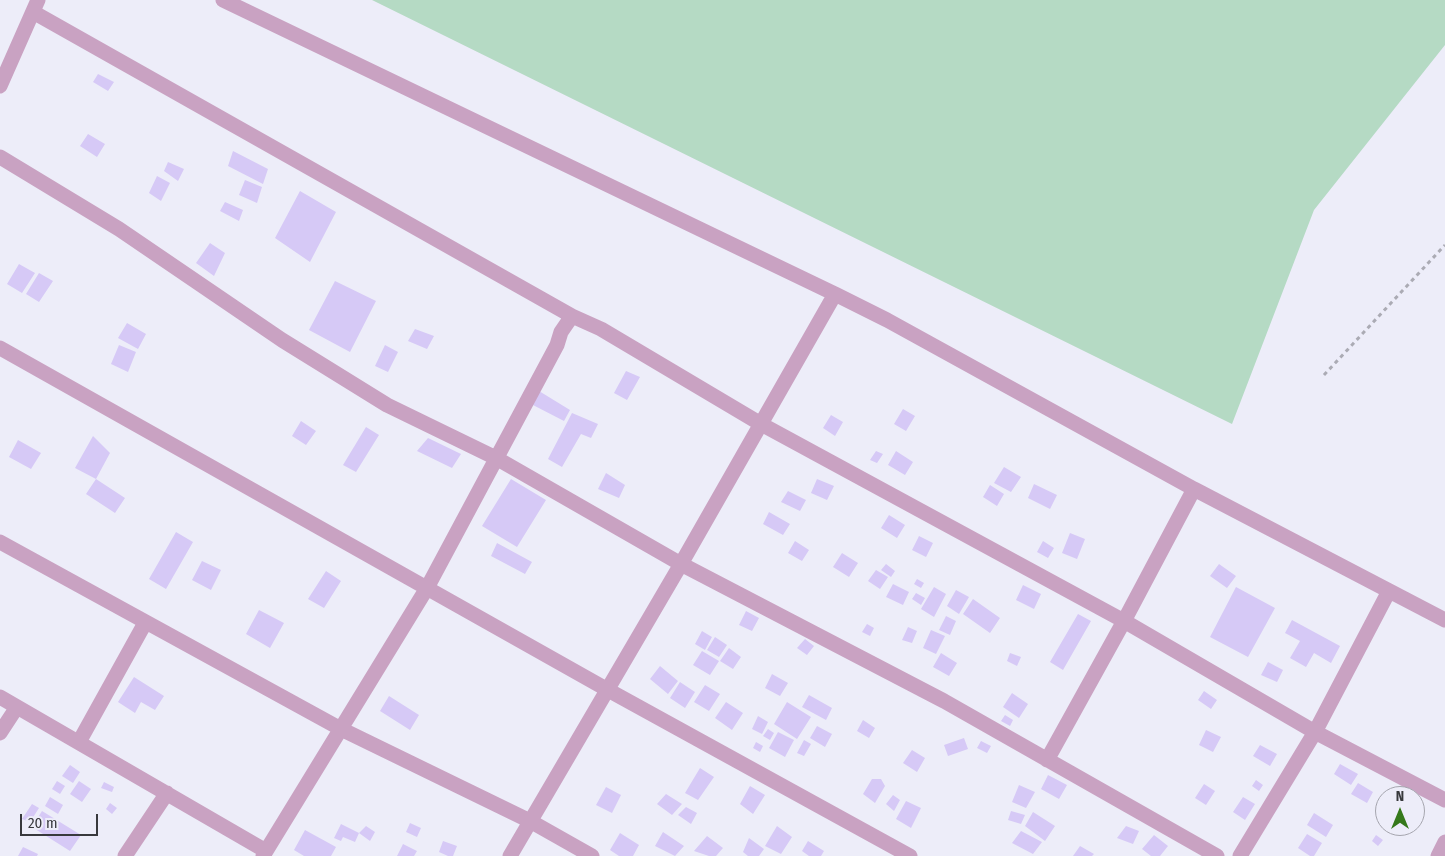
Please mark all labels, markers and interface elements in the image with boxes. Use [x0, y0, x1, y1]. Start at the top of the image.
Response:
north arrow [1375, 786, 1425, 836]
text: N [1396, 788, 1404, 805]
scale bar [22, 804, 100, 836]
text: 20 m [28, 814, 58, 832]

